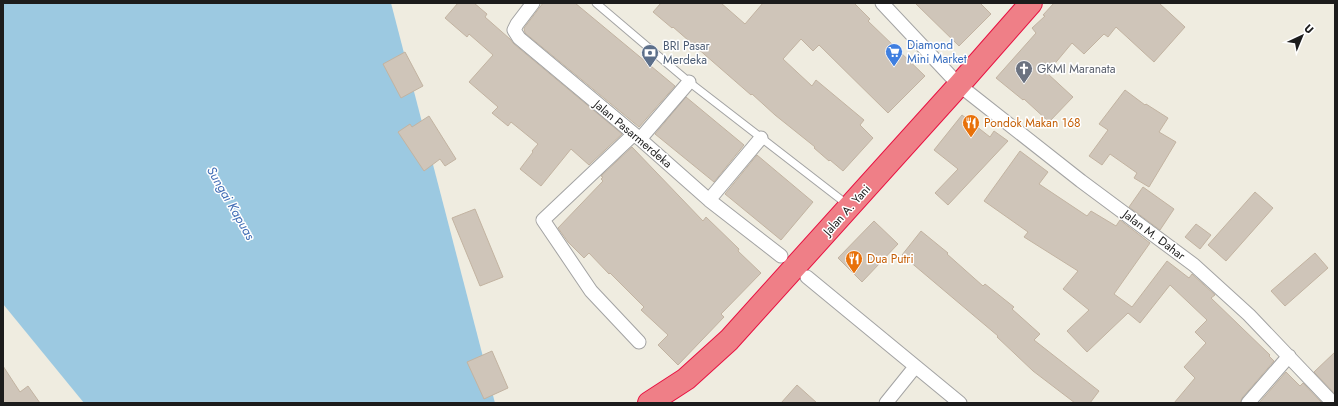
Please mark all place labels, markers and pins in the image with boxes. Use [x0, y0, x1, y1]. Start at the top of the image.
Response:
place label: Diamond Mini Market [907, 36, 967, 68]
place label: BRI Pasar Merdeka [663, 37, 711, 69]
supermarket icon: Diamond Mini Market [884, 42, 904, 67]
bank icon: BRI Pasar Merdeka [640, 43, 660, 68]
church icon: GKMI Maranata [1014, 59, 1034, 84]
place label: GKMI Maranata [1037, 60, 1116, 78]
restaurant icon: Pondok Makan 168 [961, 113, 981, 138]
place label: Pondok Makan 168 [984, 114, 1081, 132]
restaurant icon: Dua Putri [844, 249, 864, 274]
place label: Dua Putri [867, 250, 914, 268]

